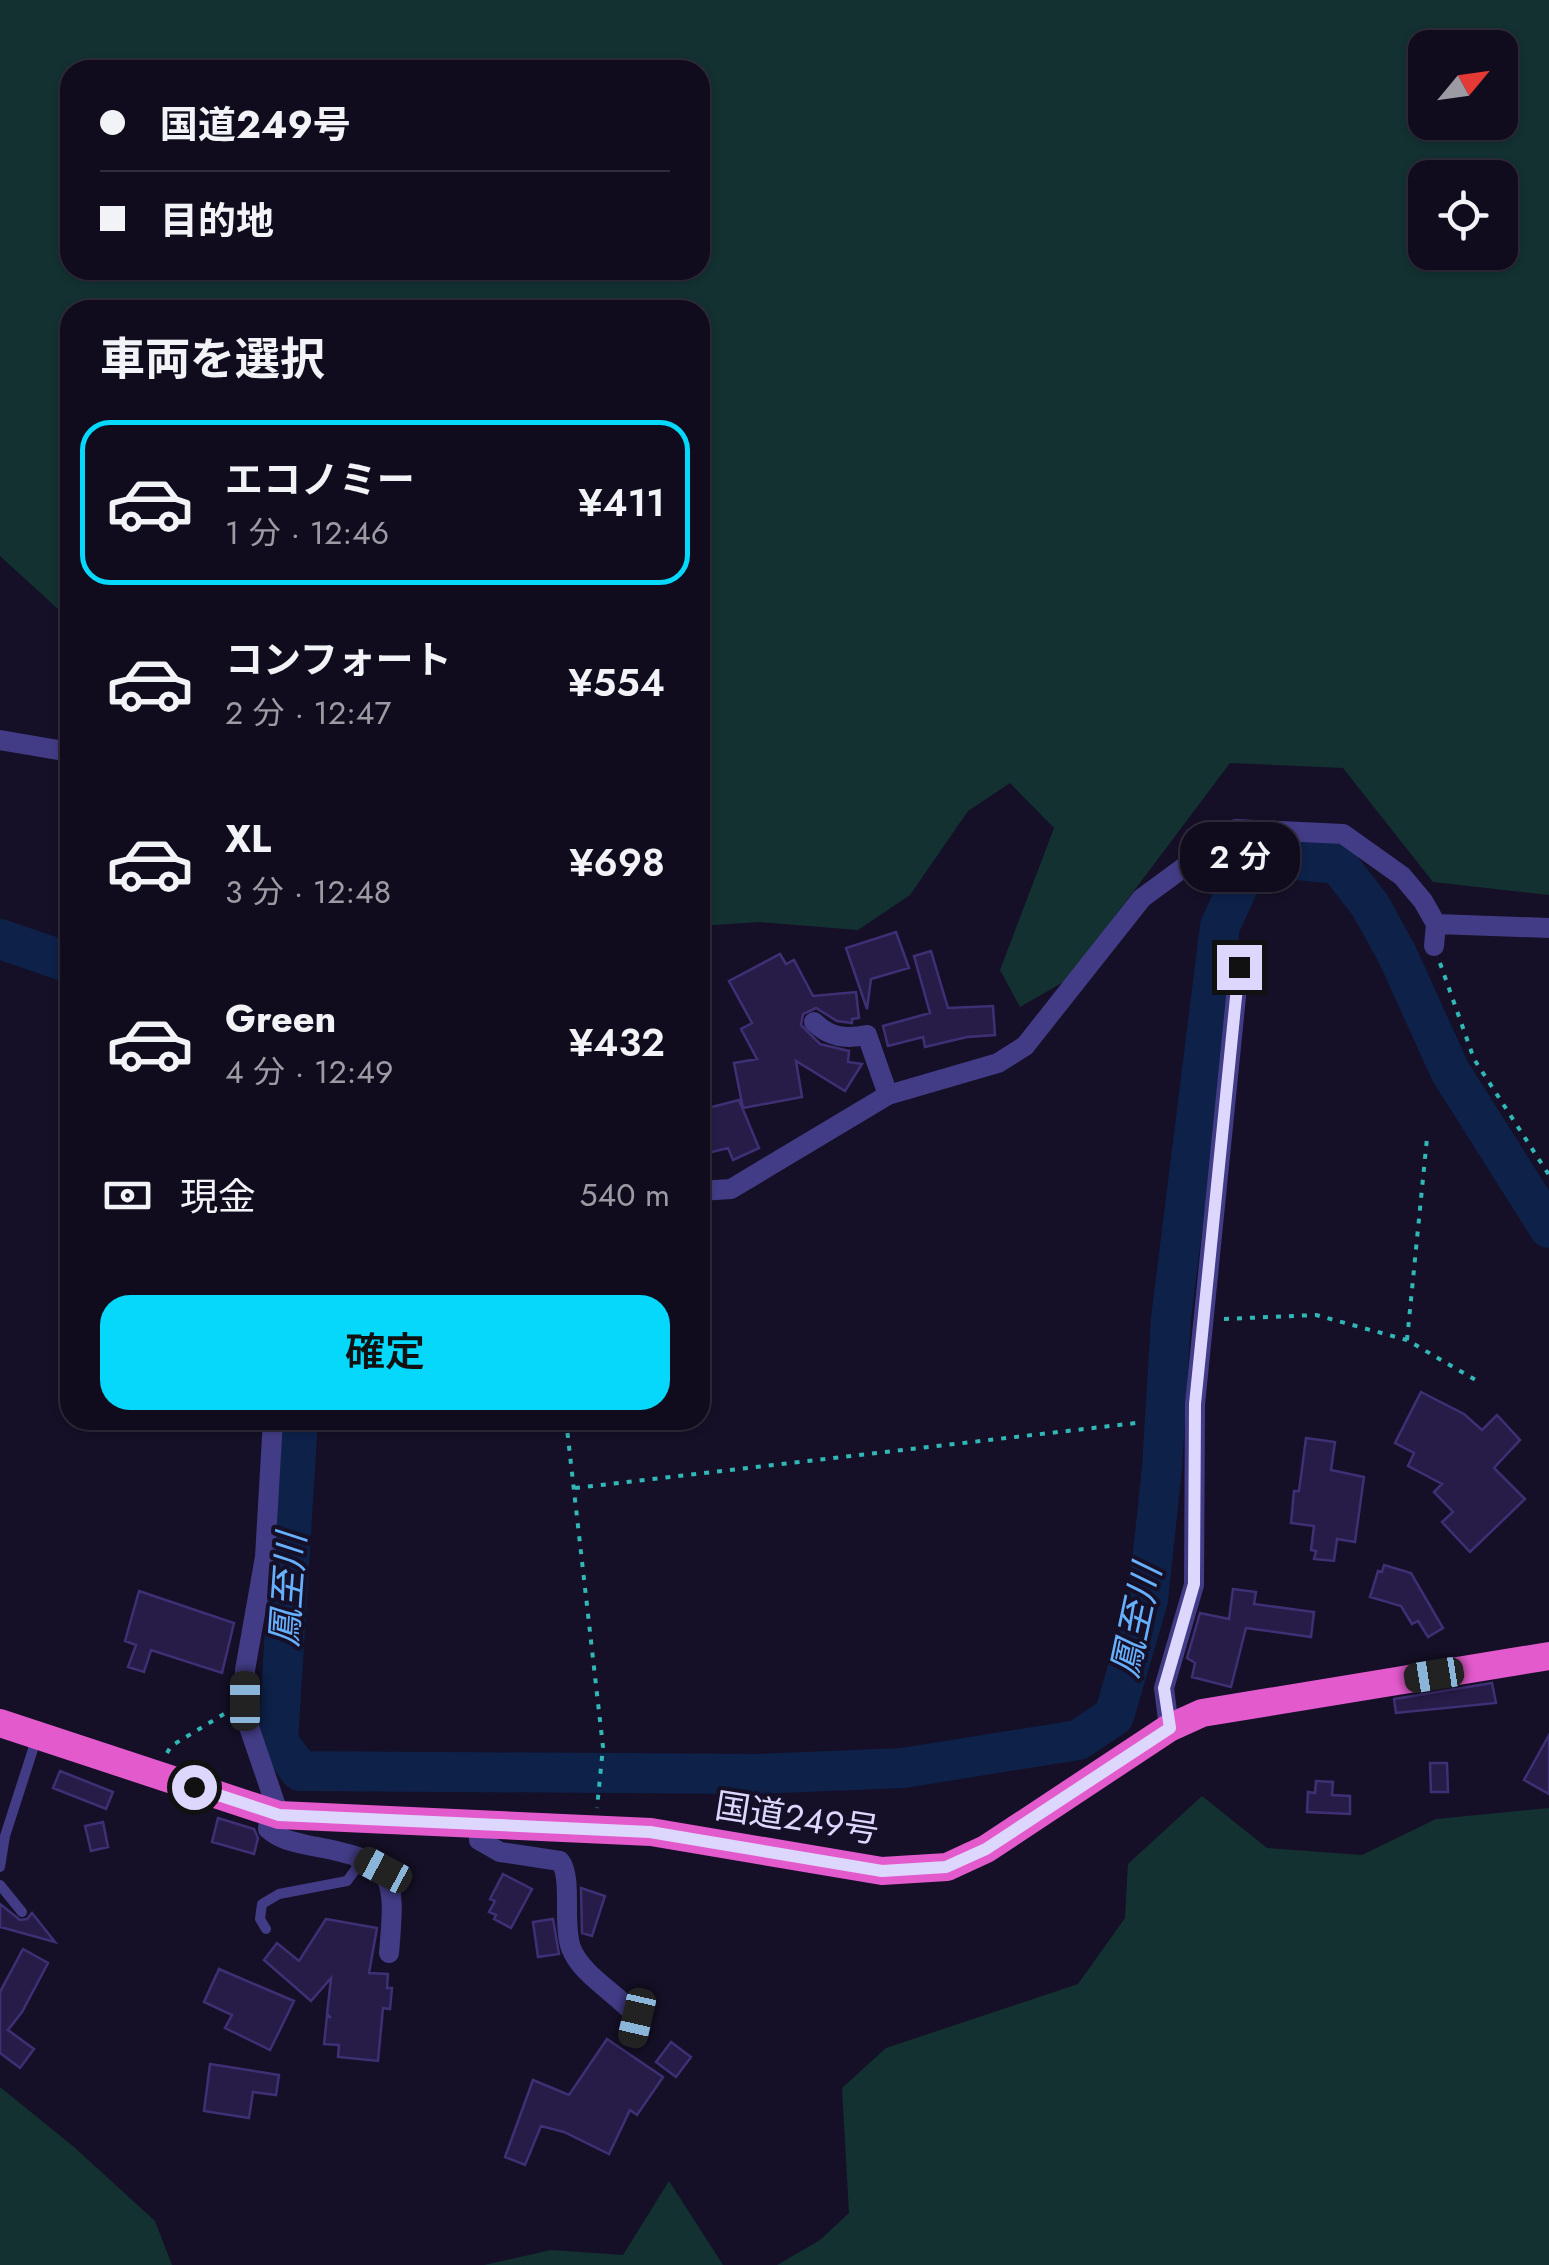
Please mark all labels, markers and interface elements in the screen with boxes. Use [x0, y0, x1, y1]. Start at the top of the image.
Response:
north arrow [1408, 30, 1518, 140]
map controls [1408, 30, 1518, 270]
text: 国道249号 [160, 97, 351, 152]
button: locate [1408, 160, 1518, 270]
text: 目的地 [160, 193, 274, 248]
text: 車両を選択 [100, 327, 325, 392]
text: エコノミー [225, 452, 415, 507]
icon: car [105, 458, 195, 548]
text: ¥411 [578, 475, 665, 530]
text: 1 分 · 12:46 [225, 510, 389, 556]
text: コンフォート [225, 632, 452, 687]
icon: car [105, 638, 195, 728]
text: ¥554 [568, 655, 665, 710]
text: 2 分 · 12:47 [225, 690, 391, 736]
text: XL [225, 811, 271, 866]
icon: car [105, 818, 195, 908]
callout: 2 分 [1179, 822, 1299, 892]
text: 2 分 [1209, 834, 1271, 880]
text: ¥698 [569, 835, 665, 890]
text: 3 分 · 12:48 [225, 869, 391, 915]
route end [1217, 945, 1262, 990]
text: Green [225, 991, 336, 1046]
icon: car [105, 998, 195, 1088]
text: ¥432 [569, 1015, 665, 1070]
text: 4 分 · 12:49 [225, 1049, 393, 1095]
icon: cash [100, 1168, 155, 1223]
text: 現金 [180, 1169, 256, 1224]
text: 540 m [580, 1172, 670, 1218]
button: 確定 [100, 1295, 670, 1410]
water label: 鳳至川 [256, 1527, 319, 1649]
water label: 鳳至川 [1097, 1556, 1175, 1682]
car [1402, 1655, 1466, 1695]
car [230, 1671, 260, 1731]
route start [172, 1765, 217, 1810]
street label: 国道249号 [711, 1780, 883, 1856]
car [349, 1843, 417, 1897]
car [616, 1985, 658, 2051]

